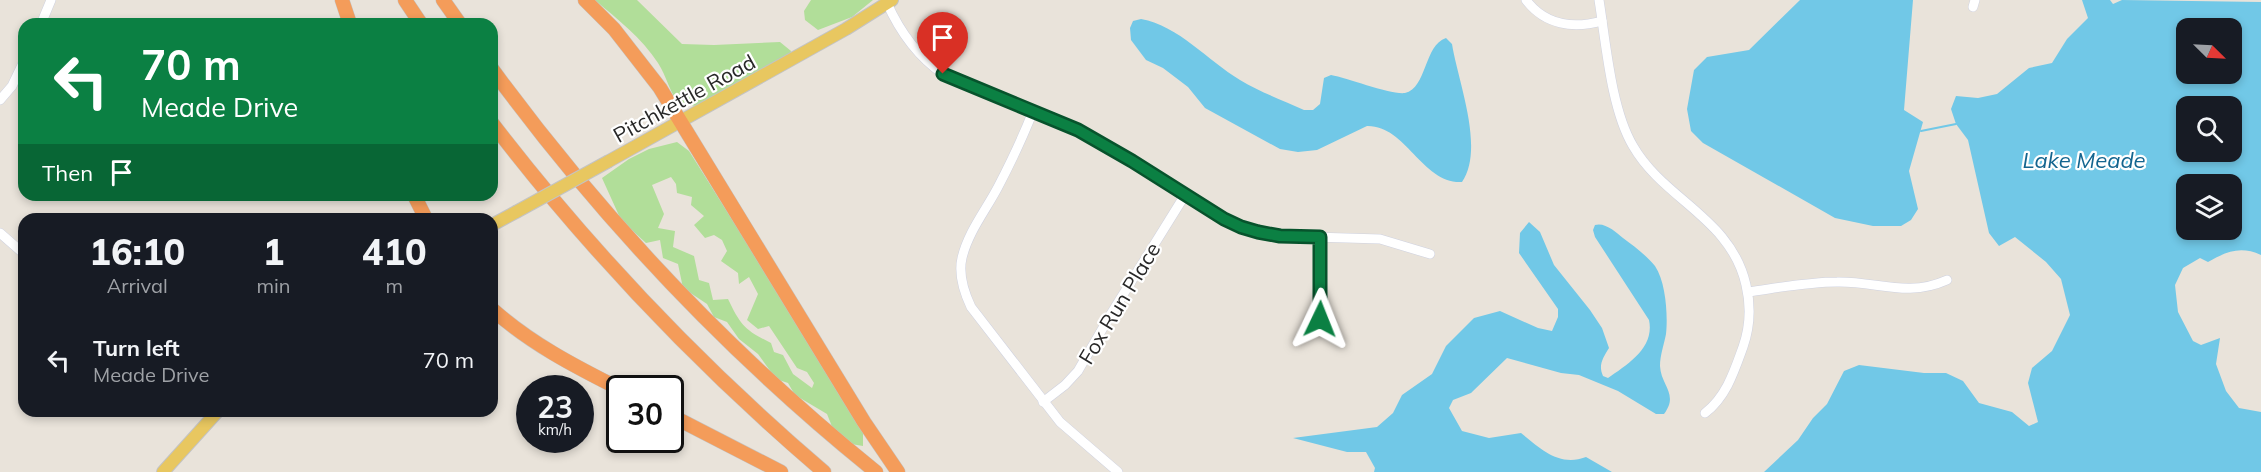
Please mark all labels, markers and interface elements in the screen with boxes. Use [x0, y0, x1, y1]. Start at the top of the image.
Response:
pin [917, 12, 968, 74]
north arrow [2176, 18, 2242, 84]
map controls [2176, 18, 2242, 240]
icon: arrive [926, 21, 959, 54]
text: 70 m [141, 38, 241, 91]
icon: left [42, 42, 120, 120]
street label: Pitchkettle Road [608, 48, 760, 148]
text: Meade Drive [141, 90, 298, 124]
button: search [2176, 96, 2242, 162]
water label: Lake Meade [2022, 146, 2146, 174]
icon: arrive [105, 156, 138, 189]
text: Then [42, 159, 93, 187]
button: layers [2176, 174, 2242, 240]
text: 16:10 [89, 229, 185, 274]
text: 1 [263, 229, 284, 274]
text: 410 [362, 229, 427, 274]
street label: Fox Run Place [1073, 238, 1165, 368]
text: Arrival [107, 273, 168, 298]
text: min [256, 273, 291, 298]
text: m [385, 273, 403, 298]
position arrow [1288, 287, 1352, 351]
text: Turn left [93, 334, 180, 362]
icon: left [42, 344, 75, 377]
text: 70 m [423, 346, 474, 374]
text: Meade Drive [93, 362, 209, 387]
speed limit sign: 30 [606, 375, 684, 453]
text: 23 [537, 388, 573, 426]
text: km/h [538, 420, 572, 439]

